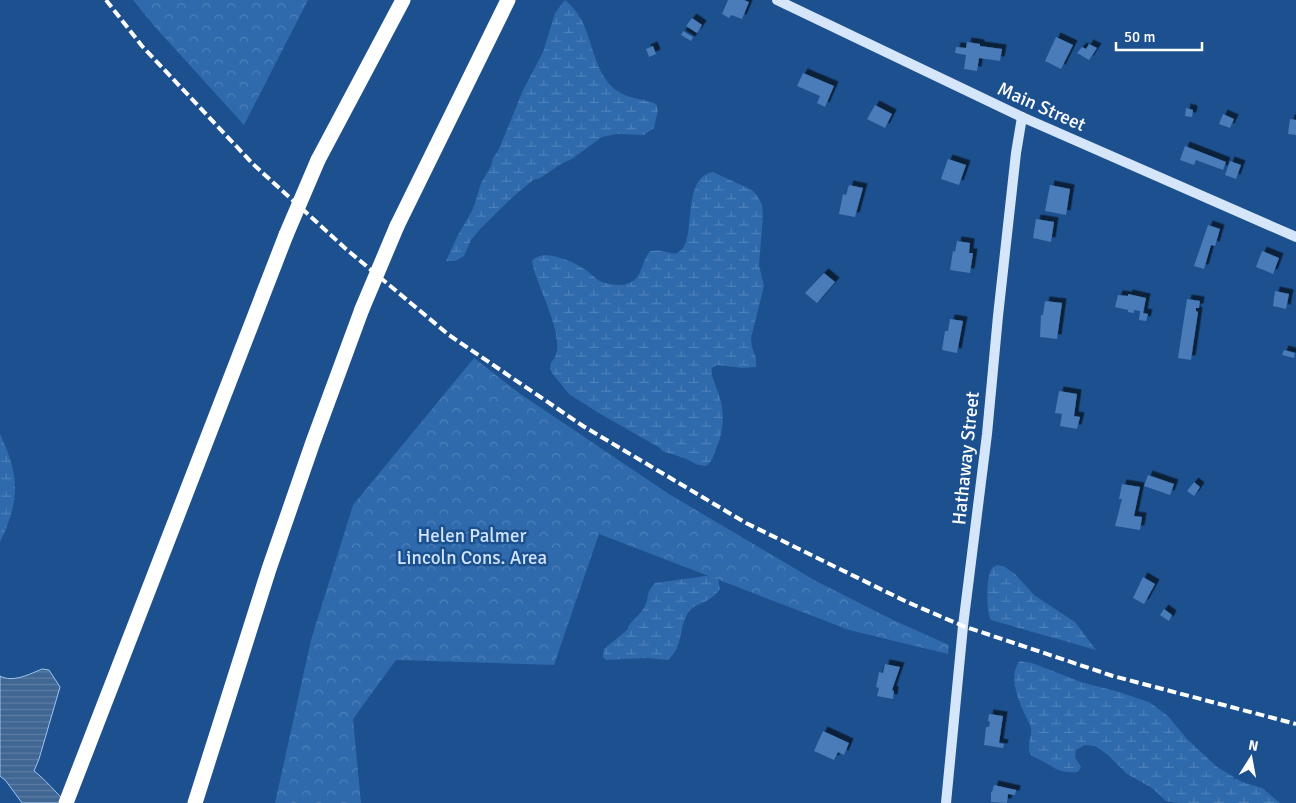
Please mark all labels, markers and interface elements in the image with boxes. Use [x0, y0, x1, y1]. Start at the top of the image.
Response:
scale bar [1116, 20, 1202, 52]
text: 50 m [1124, 28, 1155, 46]
street label: Main Street [994, 77, 1090, 137]
street label: Hathaway Street [947, 390, 985, 526]
park label: Helen Palmer Lincoln Cons. Area [397, 524, 547, 570]
north arrow [1226, 733, 1276, 783]
text: N [1247, 736, 1260, 755]

